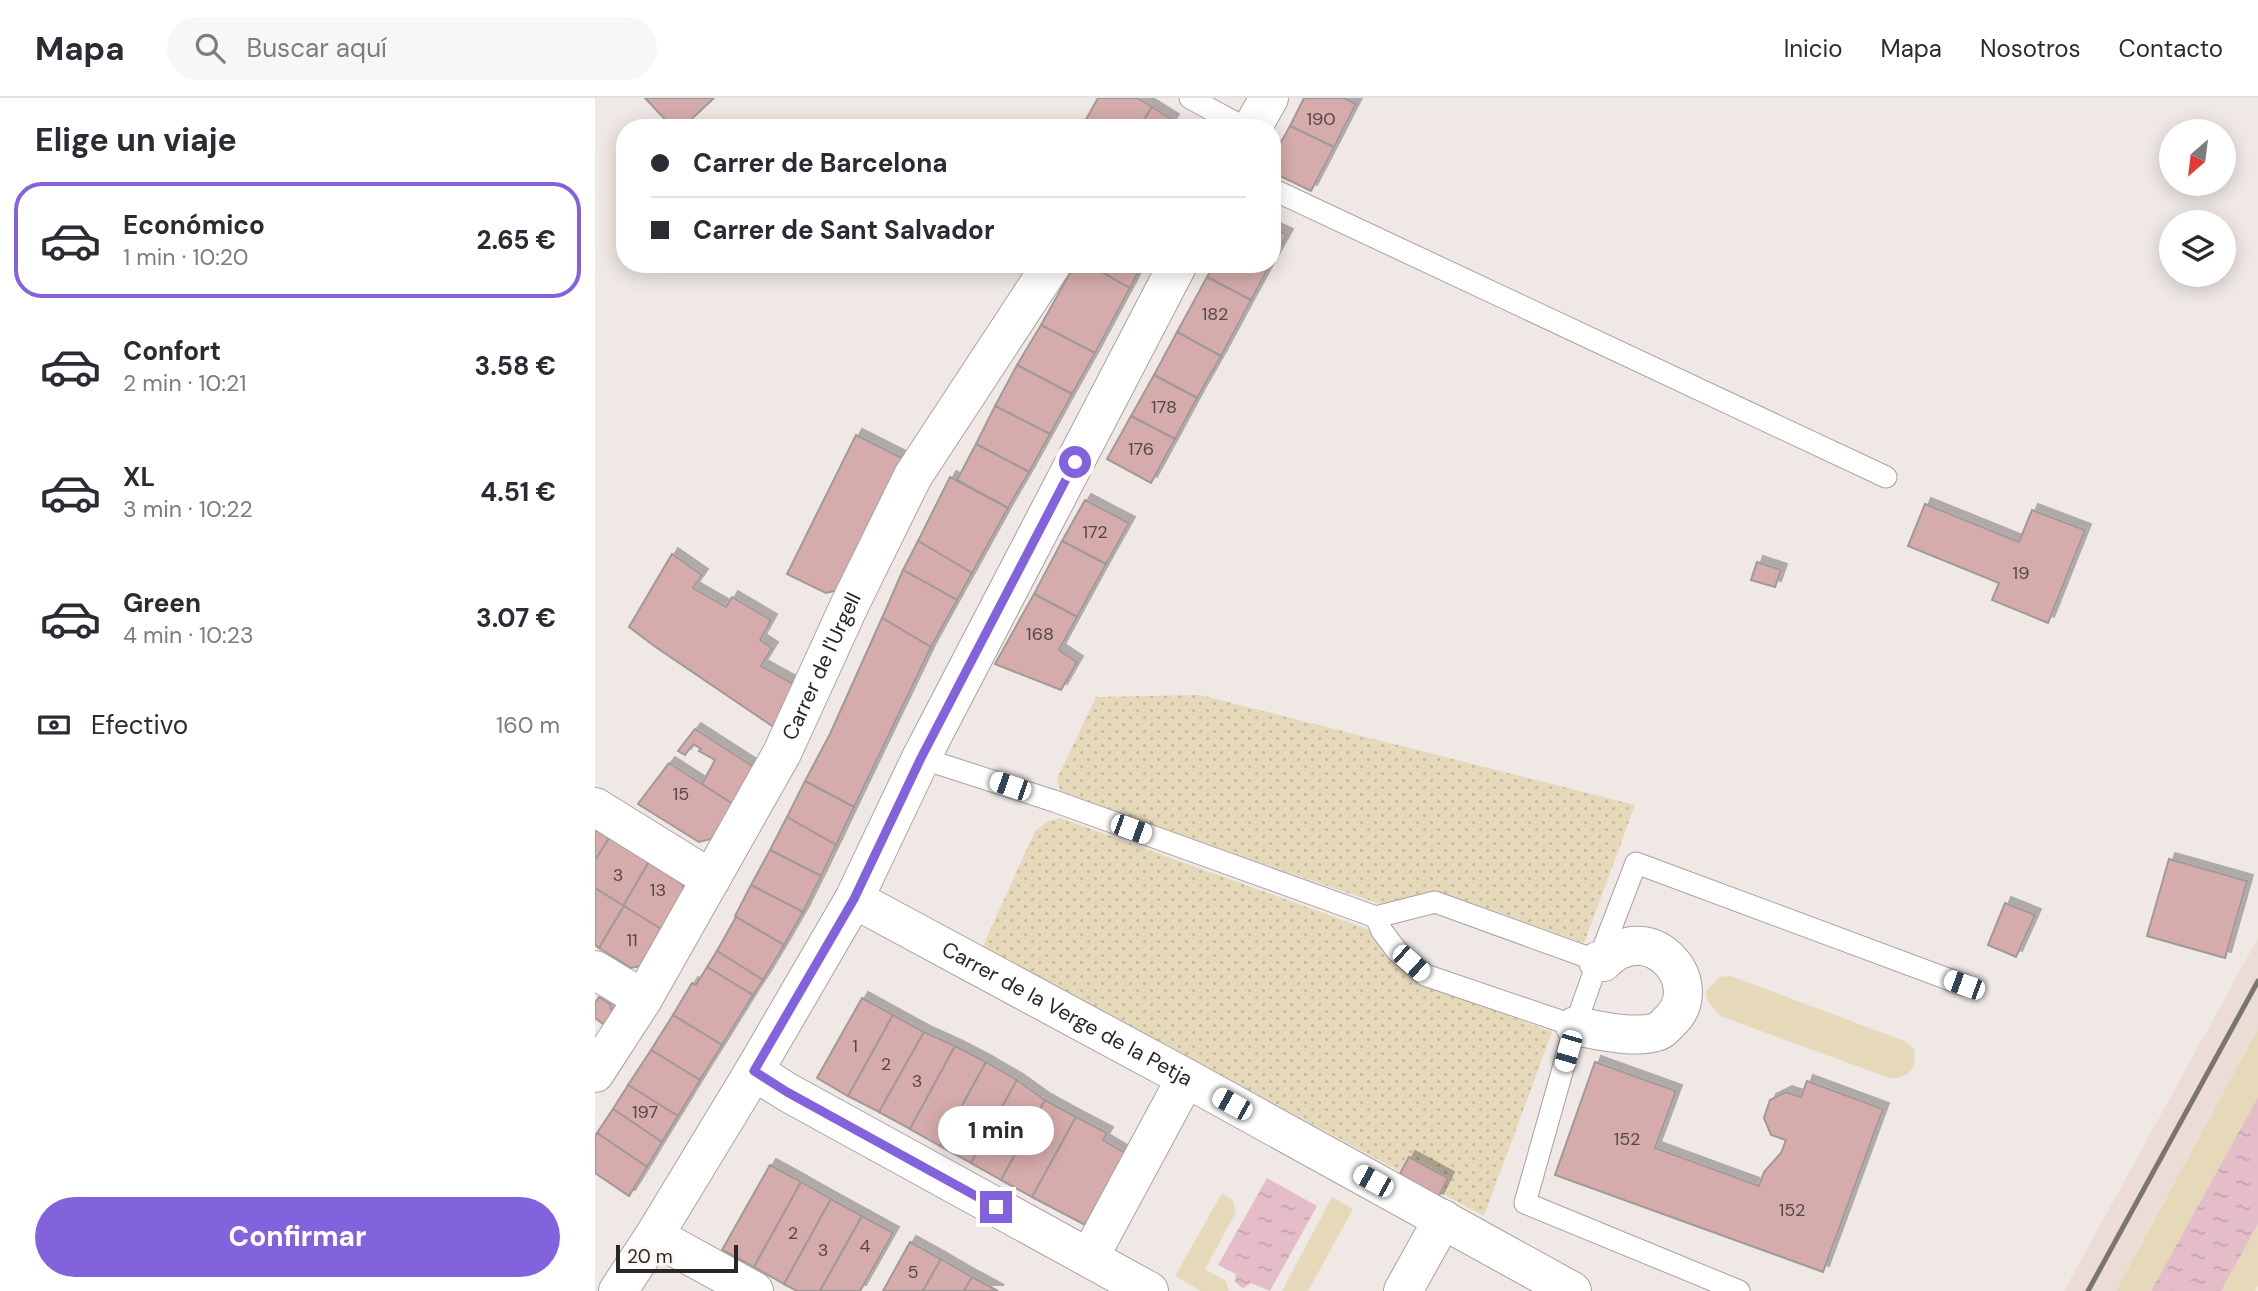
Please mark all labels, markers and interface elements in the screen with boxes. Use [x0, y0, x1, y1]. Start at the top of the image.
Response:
search box [167, 17, 657, 80]
text: Mapa [35, 27, 125, 70]
icon: search [191, 29, 229, 67]
text: Buscar aquí [247, 31, 387, 65]
text: Inicio [1784, 33, 1843, 64]
text: Mapa [1881, 33, 1942, 64]
text: Nosotros [1980, 33, 2081, 64]
text: Contacto [2119, 33, 2223, 64]
house number: 190 [1306, 107, 1336, 131]
text: Elige un viaje [35, 119, 237, 161]
north arrow [2159, 119, 2237, 196]
map controls [2159, 119, 2236, 287]
text: Carrer de Barcelona [693, 146, 947, 180]
text: Económico [123, 208, 265, 242]
icon: car [39, 209, 102, 272]
button: layers [2159, 210, 2236, 287]
text: Carrer de Sant Salvador [693, 213, 995, 247]
text: 2.65 € [476, 223, 556, 257]
text: 1 min · 10:20 [123, 242, 249, 272]
house number: 182 [1202, 302, 1228, 326]
text: Confort [123, 334, 221, 368]
icon: car [39, 335, 102, 398]
text: 3.58 € [474, 349, 556, 383]
text: 2 min · 10:21 [123, 368, 246, 398]
house number: 178 [1151, 395, 1177, 419]
house number: 176 [1128, 437, 1154, 461]
route start [1059, 446, 1091, 478]
text: XL [123, 460, 155, 494]
icon: car [39, 461, 102, 524]
text: 4.51 € [480, 475, 556, 509]
text: 3 min · 10:22 [123, 494, 253, 524]
house number: 172 [1082, 520, 1108, 544]
house number: 19 [2013, 561, 2029, 585]
text: Green [123, 586, 201, 620]
icon: car [39, 587, 102, 650]
street label: Carrer de l'Urgell [776, 588, 868, 745]
text: 3.07 € [476, 601, 556, 635]
text: 4 min · 10:23 [123, 620, 253, 650]
house number: 168 [1026, 622, 1054, 646]
icon: cash [35, 706, 73, 744]
text: Efectivo [91, 708, 188, 742]
text: 160 m [496, 710, 560, 740]
car [987, 769, 1034, 803]
house number: 15 [673, 782, 689, 806]
car [1108, 812, 1155, 846]
house number: 3 [613, 863, 623, 887]
house number: 13 [650, 878, 666, 902]
house number: 11 [626, 928, 638, 952]
street label: Carrer de la Verge de la Petja [937, 935, 1197, 1093]
car [1389, 941, 1434, 985]
car [1941, 968, 1988, 1002]
car [1553, 1028, 1584, 1074]
house number: 1 [852, 1034, 858, 1058]
house number: 2 [881, 1052, 891, 1076]
house number: 3 [912, 1069, 922, 1093]
car [1209, 1085, 1256, 1123]
house number: 197 [632, 1100, 658, 1124]
callout: 1 min [938, 1105, 1054, 1154]
text: 1 min [968, 1115, 1024, 1145]
house number: 152 [1614, 1127, 1640, 1151]
car [1350, 1162, 1397, 1200]
route end [980, 1191, 1012, 1223]
button: Confirmar [35, 1197, 560, 1277]
house number: 152 [1779, 1198, 1805, 1222]
house number: 2 [788, 1221, 798, 1245]
house number: 4 [860, 1234, 871, 1258]
house number: 3 [818, 1238, 828, 1262]
scale bar [616, 1242, 739, 1274]
text: 20 m [627, 1244, 673, 1269]
house number: 5 [908, 1260, 918, 1284]

